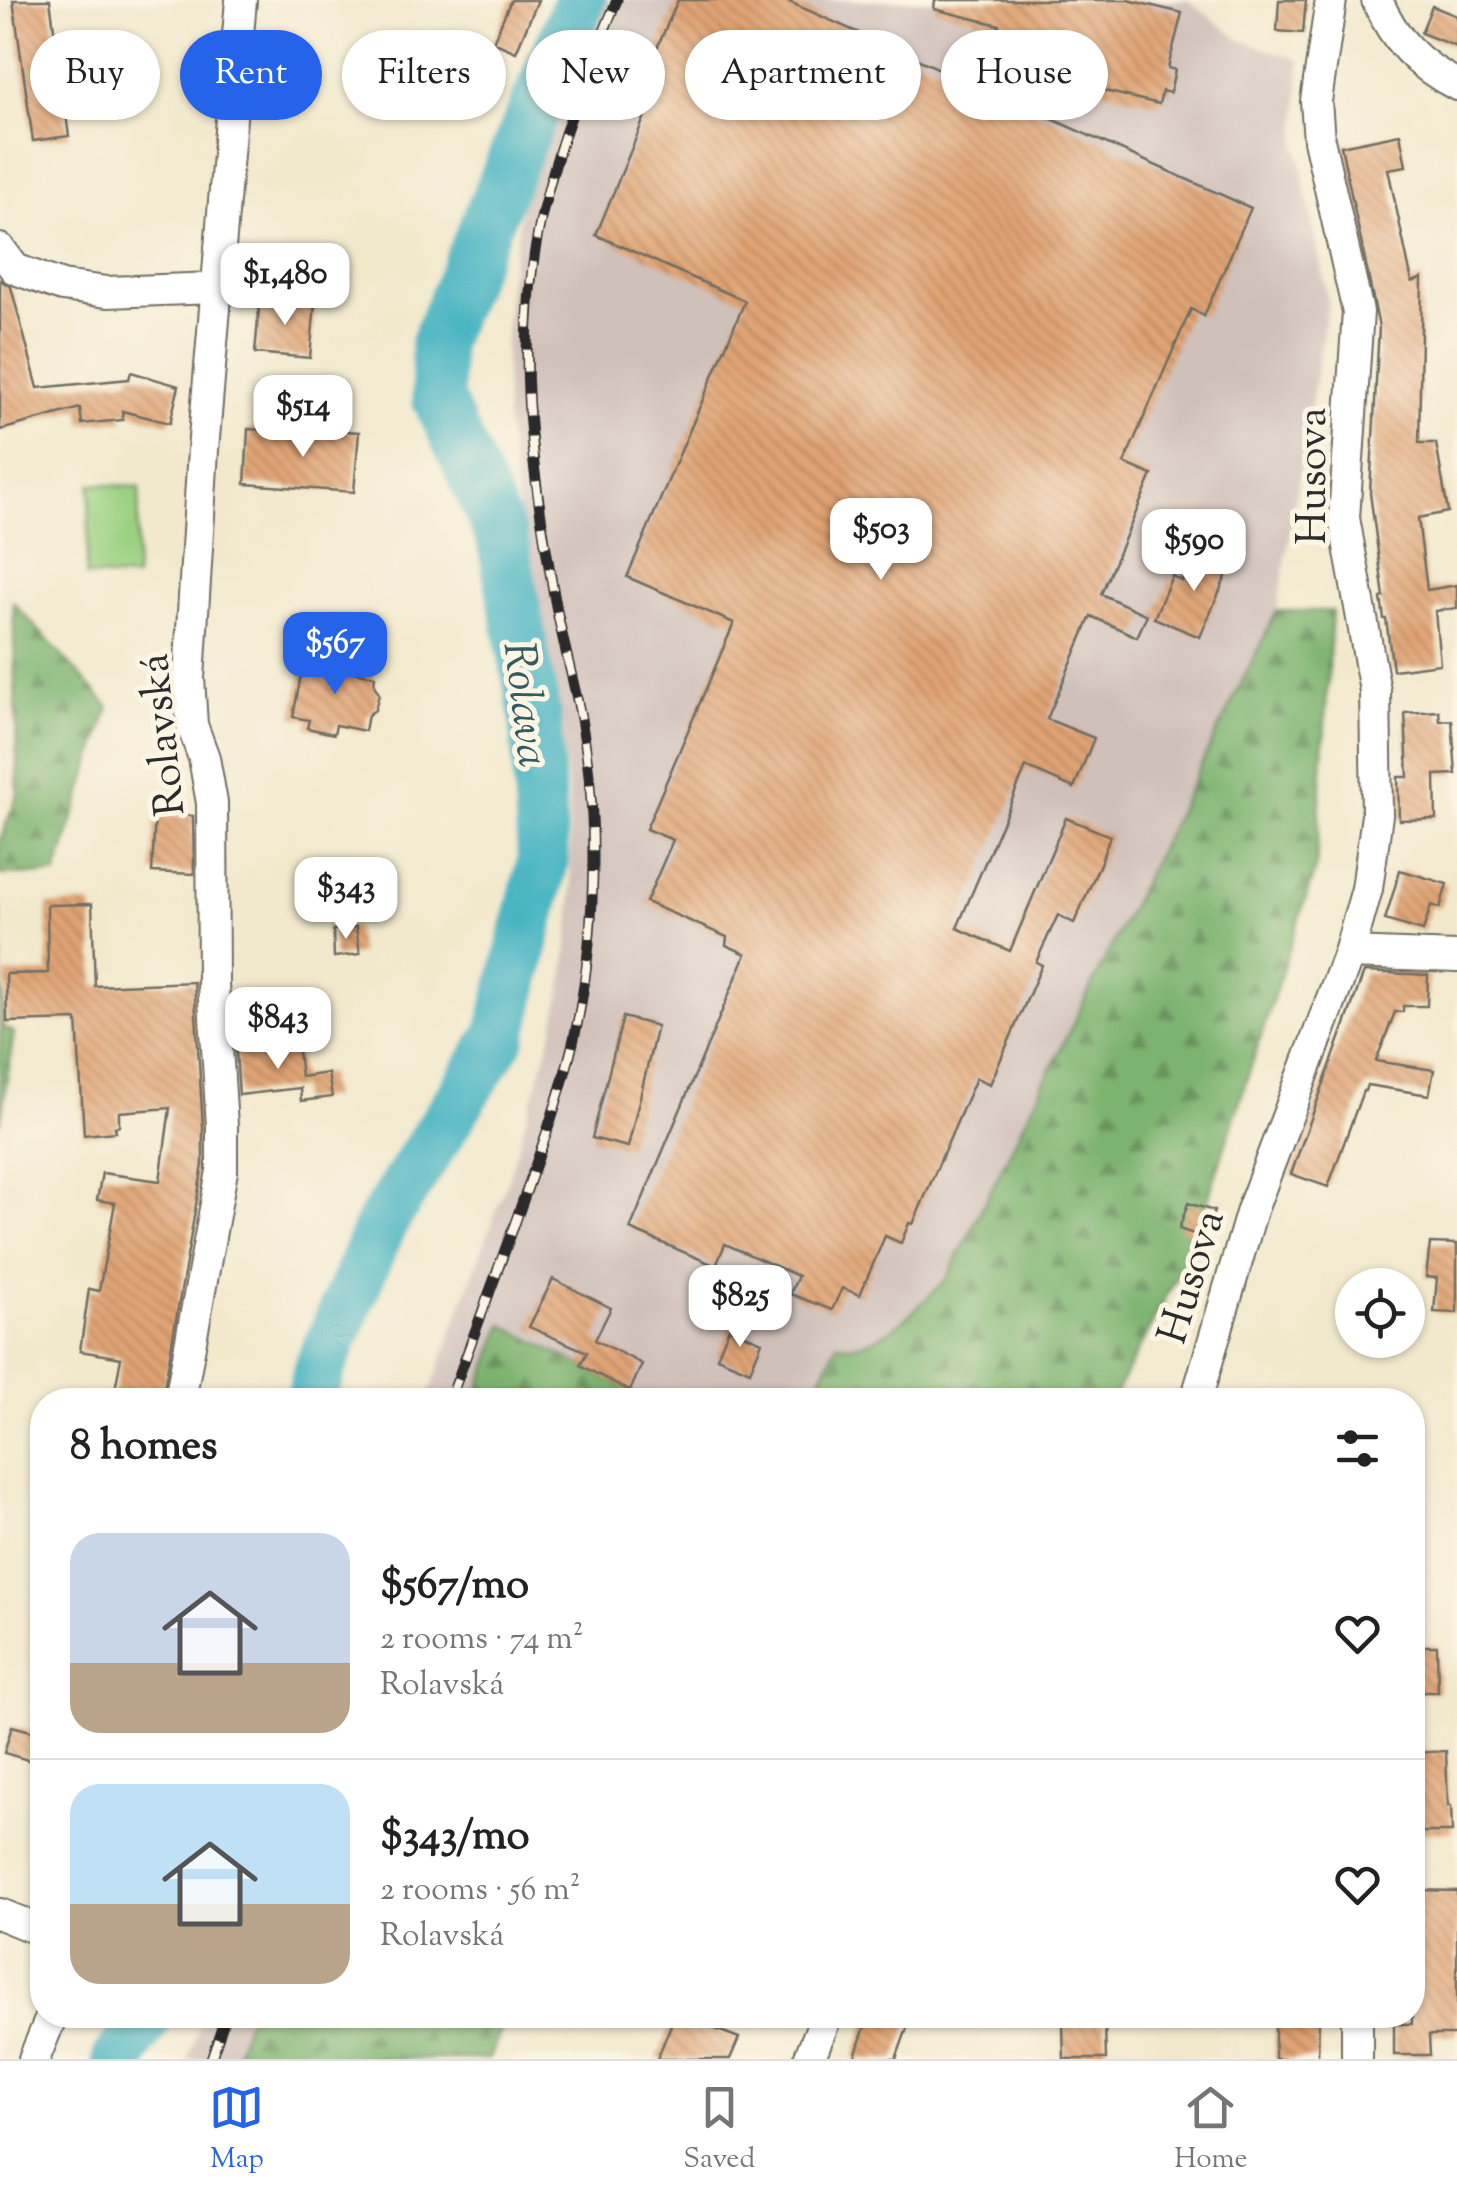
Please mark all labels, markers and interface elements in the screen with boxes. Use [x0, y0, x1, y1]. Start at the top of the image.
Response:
chip: Buy [30, 30, 160, 120]
chip: Rent [180, 30, 322, 120]
chip: Filters [342, 30, 506, 120]
chip: New [526, 30, 665, 120]
chip: Apartment [685, 30, 921, 120]
chip: House [941, 30, 1108, 120]
pin: $1,480 [204, 243, 366, 328]
text: $1,480 [243, 252, 328, 298]
pin: $514 [244, 375, 362, 460]
text: $514 [275, 384, 331, 430]
street label: Husova [1285, 407, 1345, 545]
pin: $503 [822, 498, 940, 583]
text: $503 [852, 507, 910, 553]
pin: $590 [1135, 509, 1253, 594]
text: $590 [1164, 518, 1224, 564]
pin: $567 [276, 612, 394, 697]
text: $567 [305, 621, 365, 667]
water label: Rolava [483, 638, 562, 771]
street label: Rolavská [127, 650, 203, 819]
pin: $343 [287, 857, 405, 942]
text: $343 [316, 866, 376, 912]
pin: $843 [219, 987, 337, 1072]
text: $843 [247, 996, 309, 1042]
street label: Husova [1145, 1203, 1243, 1352]
pin: $825 [681, 1265, 799, 1350]
map controls [1335, 1268, 1425, 1358]
button: locate [1335, 1268, 1425, 1358]
text: $825 [711, 1274, 769, 1320]
text: 8 homes [70, 1418, 218, 1478]
icon: filters [1330, 1421, 1385, 1476]
text: $567/mo [380, 1557, 529, 1617]
icon: home [150, 1573, 270, 1693]
icon: heart [1330, 1606, 1385, 1661]
text: 2 rooms · 74 m² [380, 1617, 584, 1663]
text: Rolavská [380, 1663, 504, 1709]
text: $343/mo [380, 1808, 529, 1868]
icon: home [150, 1824, 270, 1944]
icon: heart [1330, 1857, 1385, 1912]
text: 2 rooms · 56 m² [380, 1868, 580, 1914]
text: Rolavská [380, 1914, 504, 1960]
tab: Map [209, 2080, 264, 2180]
tab: Saved [683, 2080, 755, 2180]
tab: Home [1174, 2080, 1248, 2180]

